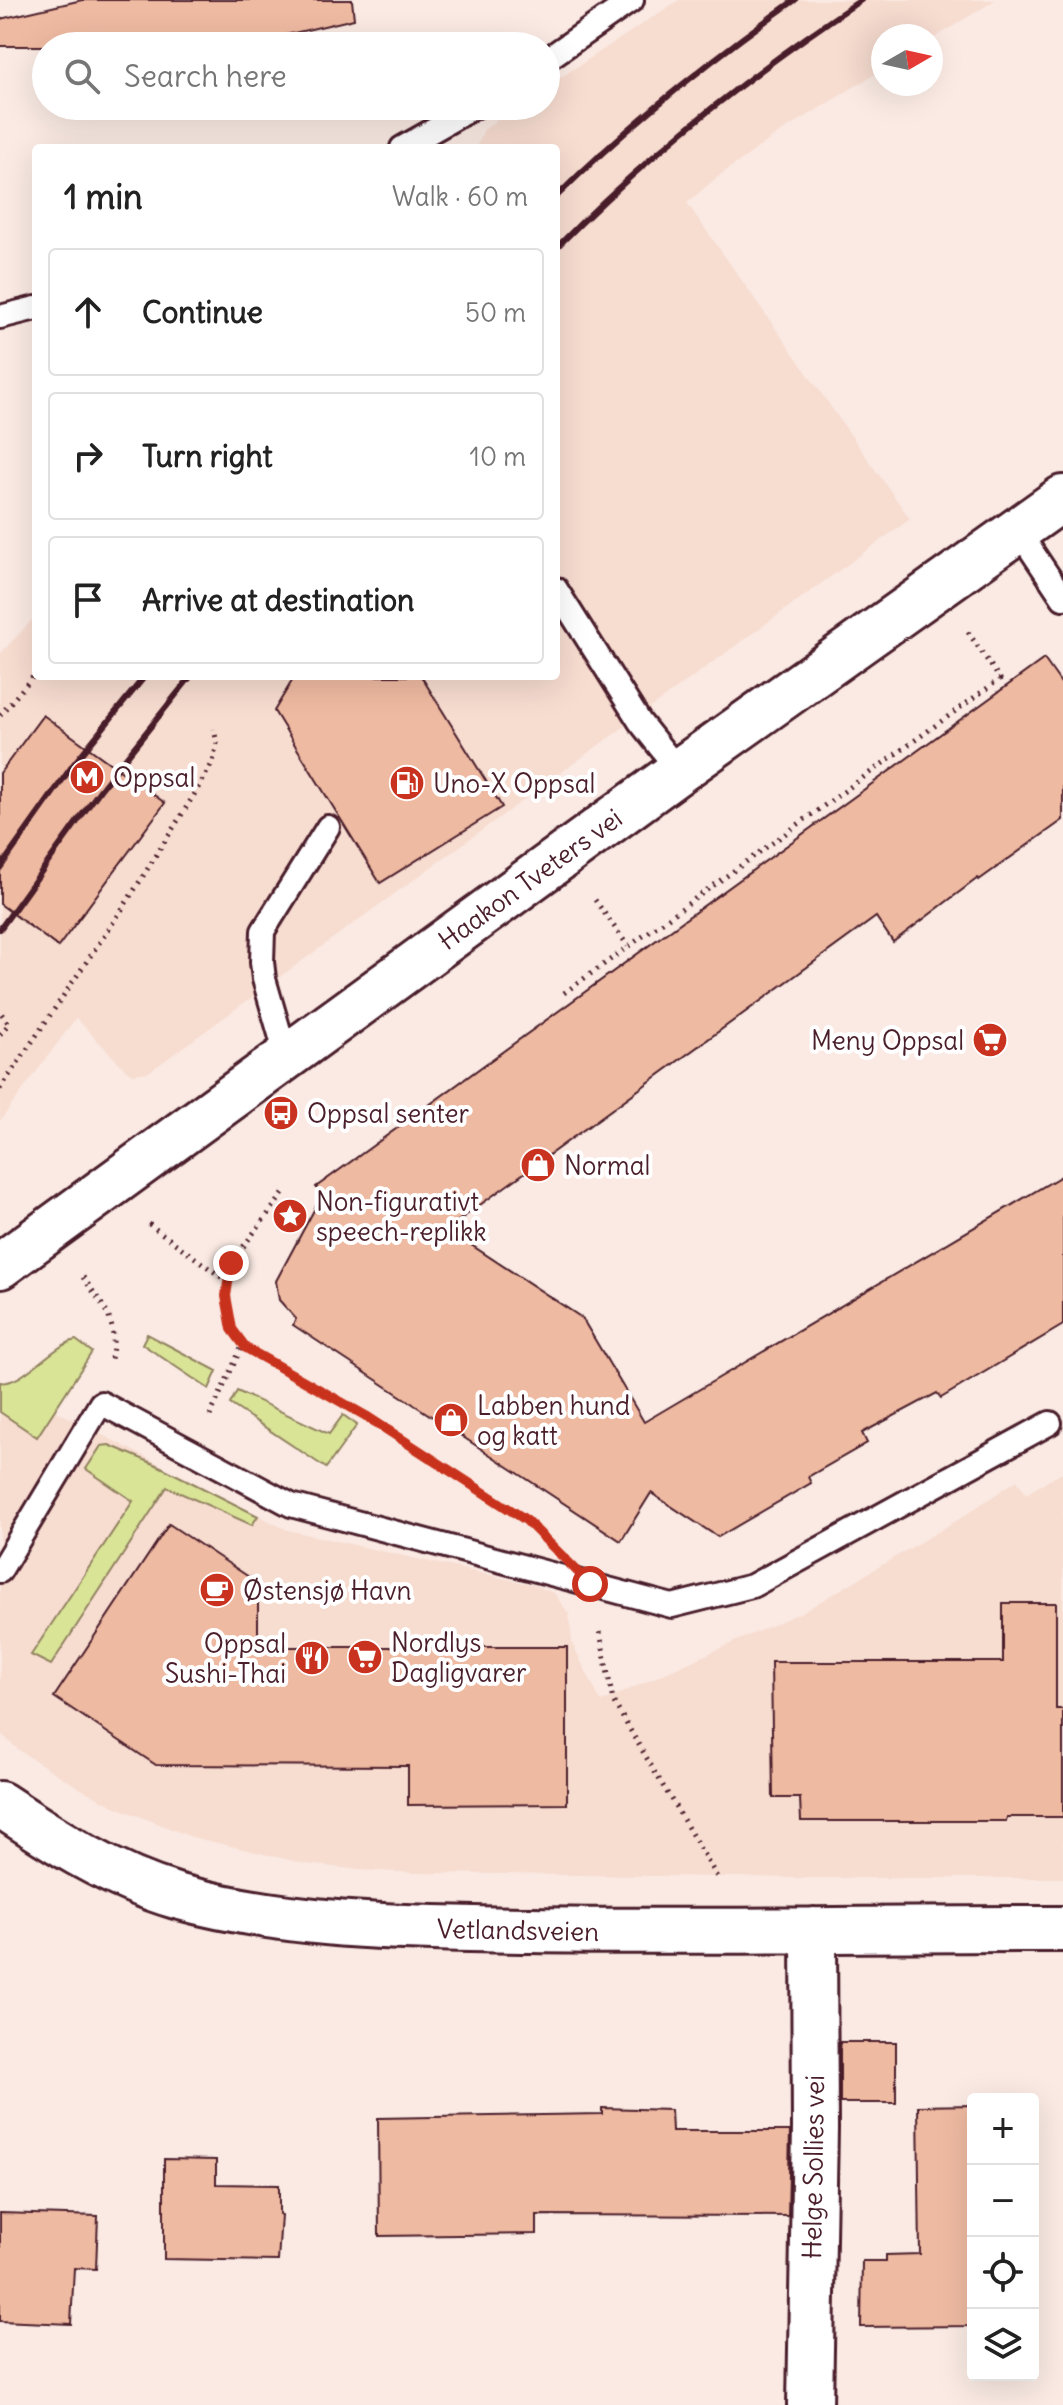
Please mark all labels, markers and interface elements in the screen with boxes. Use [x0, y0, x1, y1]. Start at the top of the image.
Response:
north arrow [871, 24, 943, 96]
search box [32, 32, 560, 120]
icon: search [60, 54, 104, 98]
text: Search here [124, 57, 287, 95]
text: 1 min [64, 175, 143, 218]
text: Walk · 60 m [392, 180, 528, 213]
icon: ahead [66, 290, 110, 334]
text: Continue [142, 293, 263, 331]
text: 50 m [465, 296, 526, 329]
icon: right [66, 434, 110, 478]
text: Turn right [142, 437, 273, 475]
text: 10 m [470, 440, 526, 473]
icon: arrive [66, 578, 110, 622]
text: Arrive at destination [142, 581, 414, 619]
metro station icon: Oppsal [68, 758, 106, 796]
place label: Oppsal [113, 761, 195, 794]
fuel station icon: Uno-X Oppsal [388, 764, 426, 802]
place label: Uno-X Oppsal [433, 767, 595, 800]
street label: Haakon Tveters vei [432, 801, 628, 957]
supermarket icon: Meny Oppsal [971, 1021, 1009, 1059]
place label: Meny Oppsal [811, 1024, 964, 1057]
bus stop icon: Oppsal senter [262, 1094, 300, 1132]
place label: Oppsal senter [307, 1097, 470, 1130]
shop icon: Normal [519, 1146, 557, 1184]
place label: Normal [564, 1149, 650, 1182]
place label: Non-figurativt speech-replikk [316, 1185, 486, 1248]
place icon: Non-figurativt speech-replikk [271, 1197, 309, 1235]
route end [213, 1245, 249, 1281]
place label: Labben hund og katt [477, 1389, 630, 1452]
shop icon: Labben hund og katt [432, 1401, 470, 1439]
route start [572, 1566, 608, 1602]
cafe icon: Østensjø Havn [198, 1571, 236, 1609]
place label: Østensjø Havn [243, 1574, 412, 1607]
place label: Nordlys Dagligvarer [391, 1626, 527, 1689]
place label: Oppsal Sushi-Thai [165, 1627, 286, 1690]
supermarket icon: Nordlys Dagligvarer [346, 1638, 384, 1676]
restaurant icon: Oppsal Sushi-Thai [293, 1639, 331, 1677]
street label: Vetlandsveien [437, 1912, 599, 1948]
street label: Helge Sollies vei [795, 2075, 831, 2259]
map controls [967, 2093, 1039, 2381]
button: + [967, 2093, 1039, 2165]
button: − [967, 2165, 1039, 2237]
button: locate [967, 2237, 1039, 2309]
button: layers [967, 2309, 1039, 2381]

